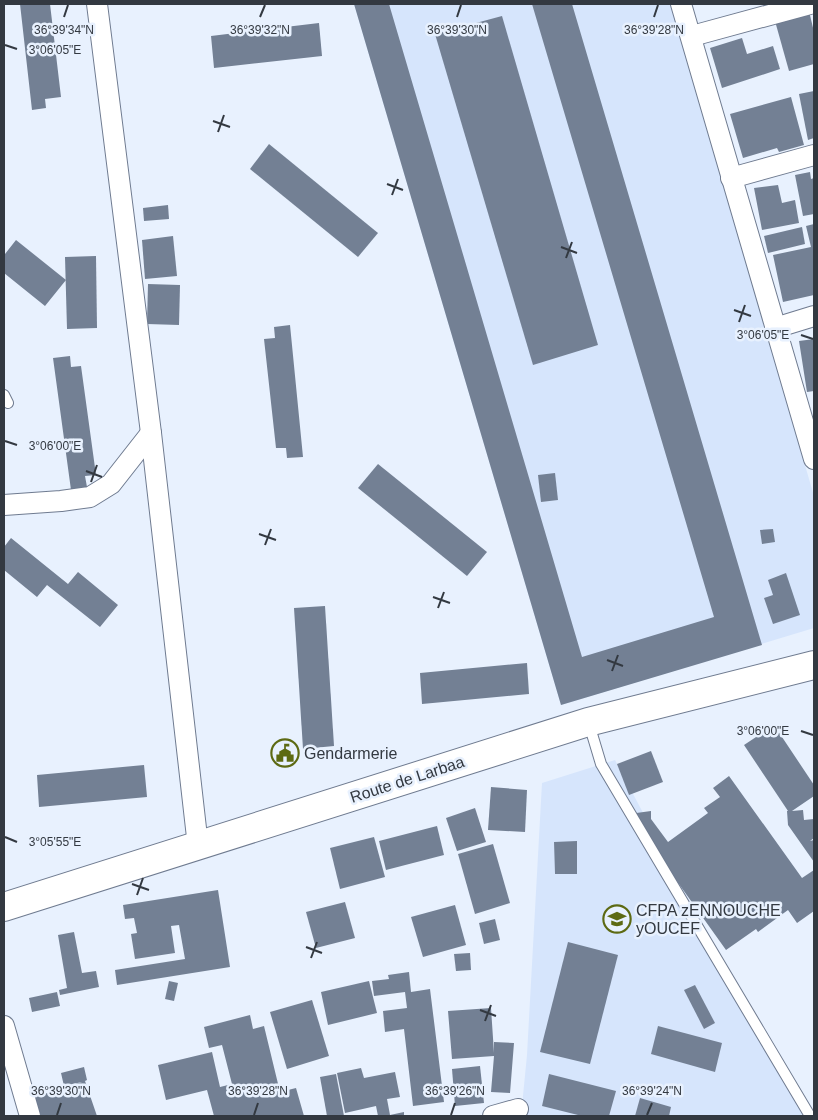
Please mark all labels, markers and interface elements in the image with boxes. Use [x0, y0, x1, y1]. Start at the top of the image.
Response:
text: 36°39'34"N [34, 23, 94, 37]
text: 36°39'32"N [230, 23, 290, 37]
text: 36°39'30"N [427, 23, 487, 37]
text: 36°39'28"N [624, 23, 684, 37]
text: 3°06'05"E [29, 43, 81, 57]
text: 3°06'05"E [737, 328, 789, 342]
text: 3°06'00"E [29, 439, 81, 453]
text: 3°06'00"E [737, 724, 789, 738]
public building icon: Gendarmerie [270, 738, 300, 768]
place label: Gendarmerie [304, 745, 397, 762]
street label: Route de Larbaa [348, 753, 467, 806]
text: 3°05'55"E [29, 835, 81, 849]
place label: CFPA zENNOUCHE yOUCEF [636, 902, 781, 937]
school or university icon: CFPA zENNOUCHE yOUCEF [602, 904, 632, 934]
text: 36°39'30"N [31, 1084, 91, 1098]
text: 36°39'28"N [228, 1084, 288, 1098]
text: 36°39'26"N [425, 1084, 485, 1098]
text: 36°39'24"N [622, 1084, 682, 1098]

